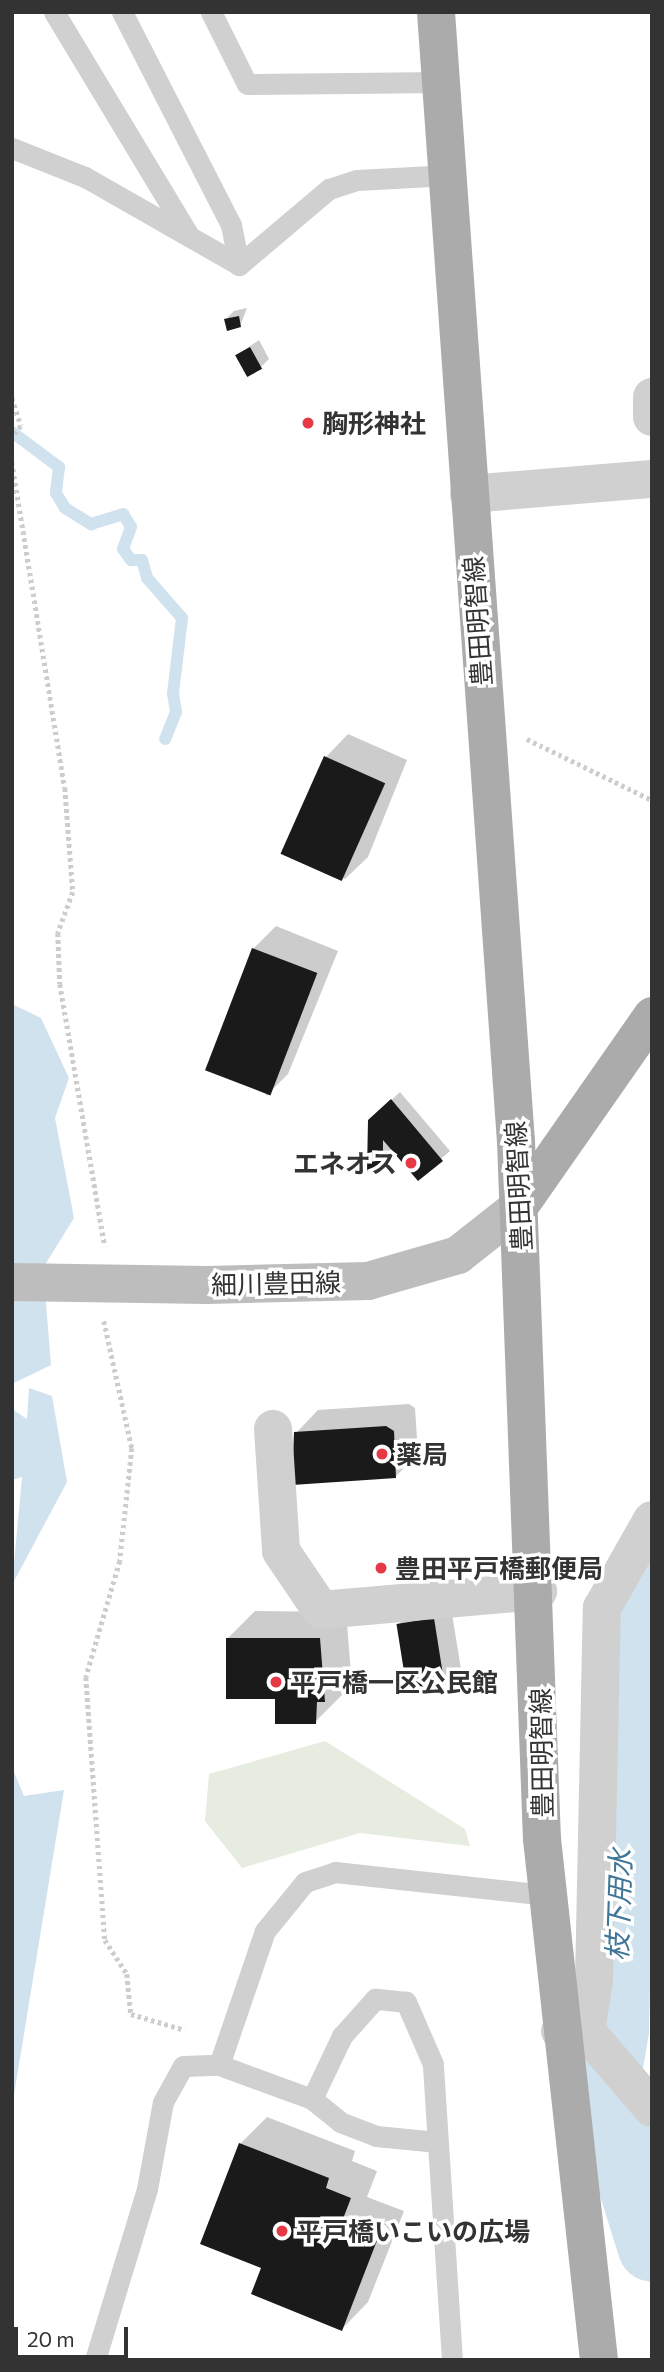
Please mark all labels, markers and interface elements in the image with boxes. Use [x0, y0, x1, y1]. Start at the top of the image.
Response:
place label: 胸形神社 [322, 407, 426, 439]
marker: 胸形神社 [300, 415, 316, 431]
street label: 豊田明智線 [457, 555, 497, 687]
street label: 豊田明智線 [499, 1120, 537, 1252]
place label: エネオス [293, 1147, 397, 1179]
marker: エネオス [403, 1155, 419, 1171]
street label: 細川豊田線 [211, 1266, 341, 1300]
place label: 薬局 [396, 1438, 448, 1470]
marker: 薬局 [374, 1446, 390, 1462]
place label: 豊田平戸橋郵便局 [395, 1552, 603, 1584]
marker: 豊田平戸橋郵便局 [373, 1560, 389, 1576]
place label: 平戸橋一区公民館 [290, 1666, 498, 1698]
marker: 平戸橋一区公民館 [268, 1674, 284, 1690]
street label: 豊田明智線 [524, 1688, 558, 1818]
water label: 枝下用水 [599, 1848, 637, 1962]
place label: 平戸橋いこいの広場 [296, 2215, 530, 2247]
marker: 平戸橋いこいの広場 [274, 2223, 290, 2239]
scale bar [18, 2312, 131, 2356]
text: 20 m [27, 2326, 75, 2351]

